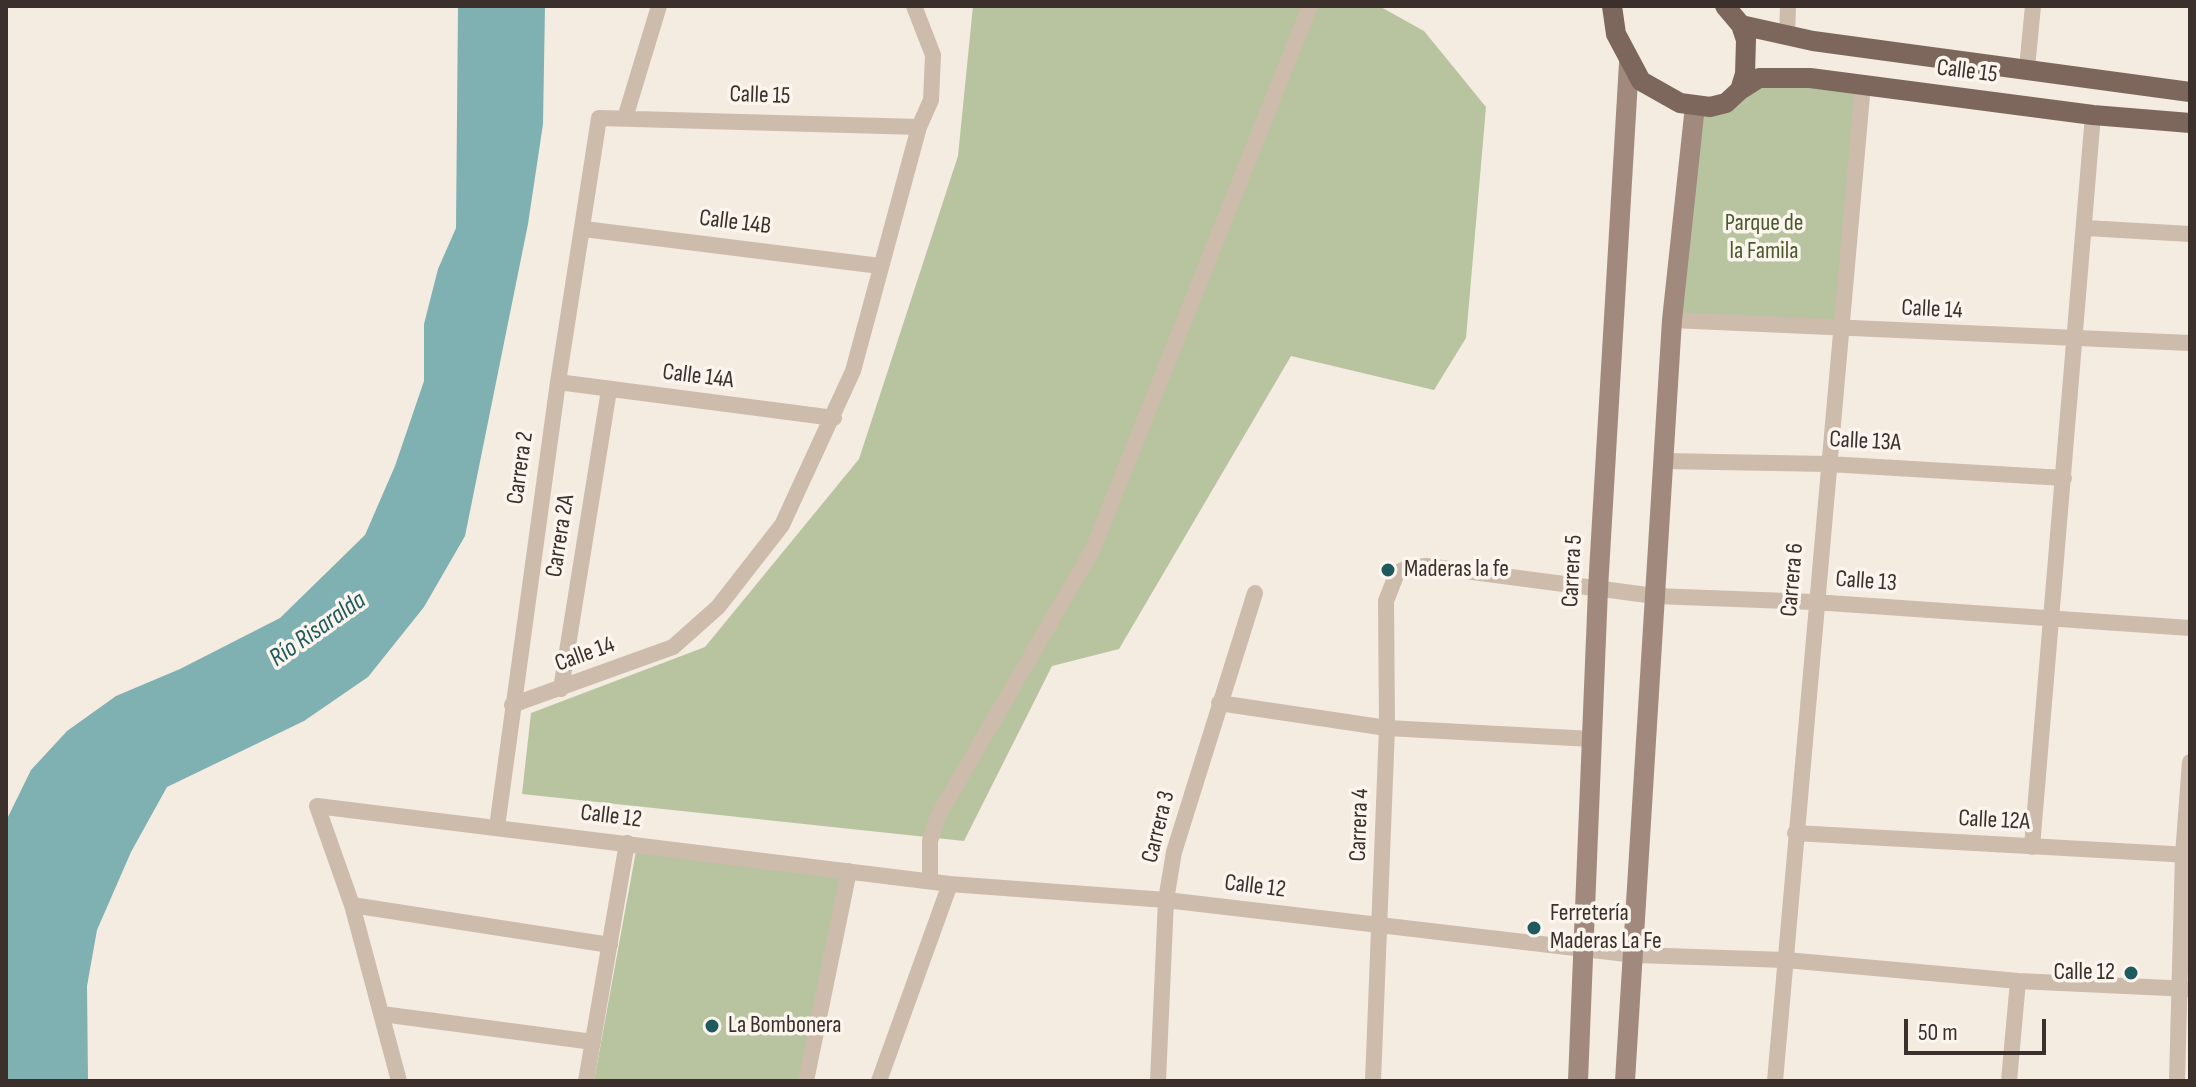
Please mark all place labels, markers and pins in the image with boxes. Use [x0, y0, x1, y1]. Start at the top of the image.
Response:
place label: Maderas la fe [1404, 556, 1509, 584]
marker: Maderas la fe [1379, 561, 1397, 579]
place label: Ferretería Maderas La Fe [1550, 900, 1662, 956]
marker: Ferretería Maderas La Fe [1525, 919, 1543, 937]
place label: Calle 12 [2054, 959, 2115, 987]
marker: Calle 12 [2122, 964, 2140, 982]
place label: La Bombonera [728, 1012, 842, 1040]
marker: La Bombonera [703, 1017, 721, 1035]

